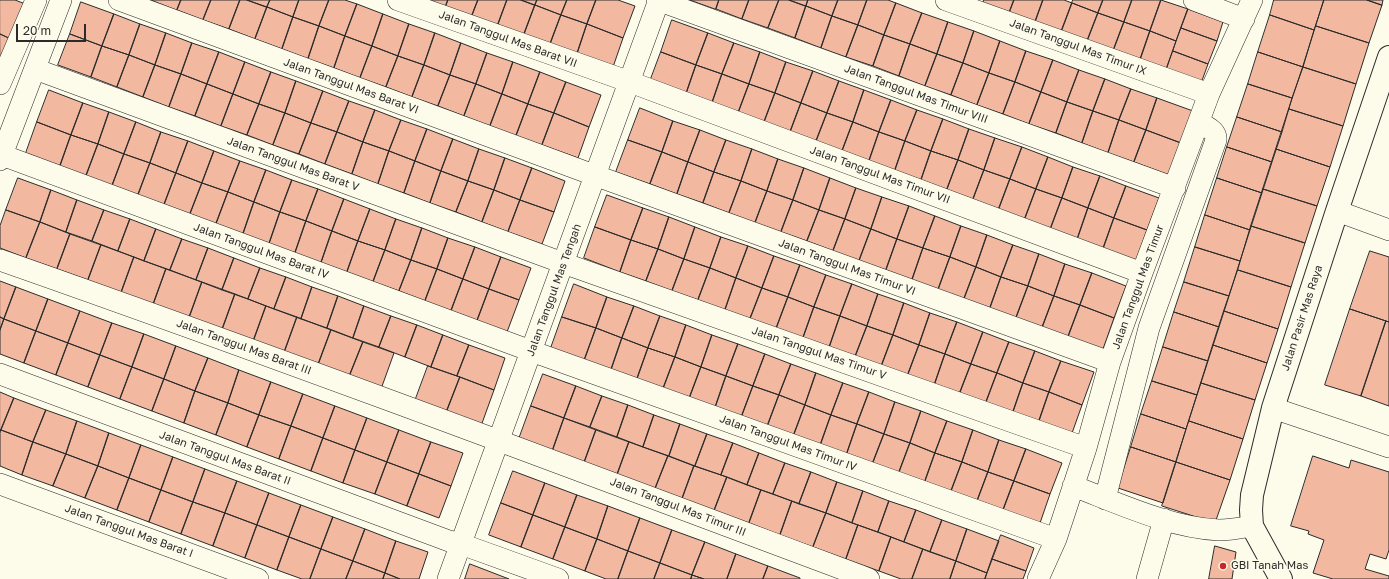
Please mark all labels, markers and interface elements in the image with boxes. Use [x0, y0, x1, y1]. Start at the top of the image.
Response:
street label: Jalan Tanggul Mas Barat VII [437, 8, 579, 70]
scale bar [18, 16, 88, 42]
street label: Jalan Tanggul Mas Timur IX [1008, 16, 1148, 78]
text: 20 m [23, 23, 51, 38]
street label: Jalan Tanggul Mas Barat VI [282, 55, 420, 117]
street label: Jalan Tanggul Mas Timur VIII [842, 62, 990, 126]
street label: Jalan Tanggul Mas Barat V [225, 134, 361, 194]
street label: Jalan Tanggul Mas Timur VII [808, 143, 952, 207]
street label: Jalan Tanggul Mas Barat IV [192, 220, 330, 282]
street label: Jalan Tanggul Mas Tengah [524, 222, 584, 358]
street label: Jalan Tanggul Mas Timur [1109, 223, 1167, 351]
street label: Jalan Tanggul Mas Timur VI [777, 236, 917, 298]
street label: Jalan Pasir Mas Raya [1279, 263, 1325, 373]
street label: Jalan Tanggul Mas Barat III [175, 316, 313, 378]
street label: Jalan Tanggul Mas Timur V [750, 324, 888, 382]
street label: Jalan Tanggul Mas Timur IV [718, 412, 858, 474]
street label: Jalan Tanggul Mas Barat II [157, 428, 293, 488]
street label: Jalan Tanggul Mas Timur III [608, 475, 748, 539]
street label: Jalan Tanggul Mas Barat I [63, 502, 195, 560]
place label: GBI Tanah Mas [1231, 559, 1308, 573]
marker: GBI Tanah Mas [1218, 561, 1228, 571]

